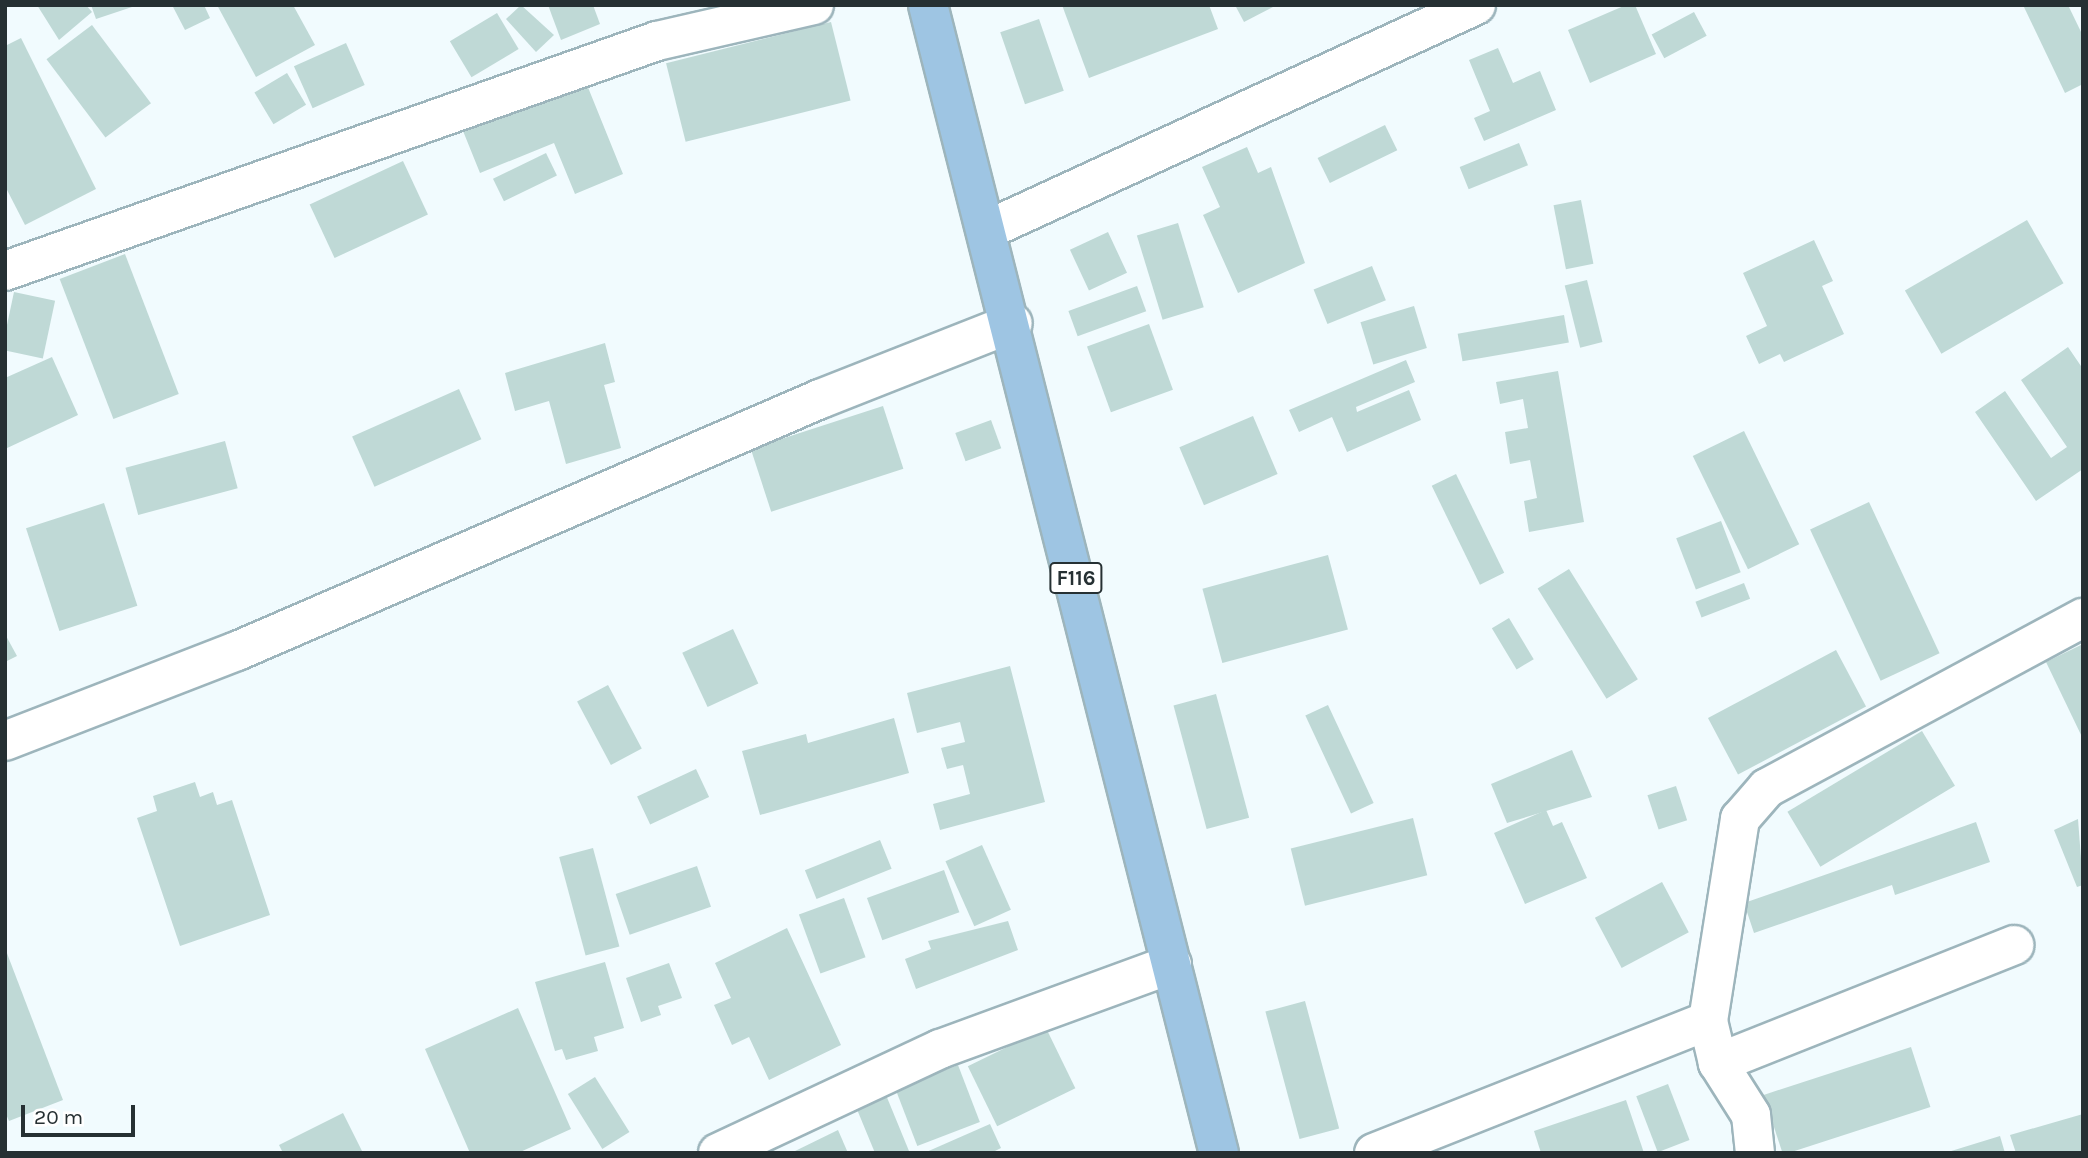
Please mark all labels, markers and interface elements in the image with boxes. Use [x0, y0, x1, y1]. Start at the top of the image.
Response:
road number: F116 [1048, 560, 1104, 596]
scale bar [24, 1092, 138, 1136]
text: 20 m [34, 1105, 83, 1129]

